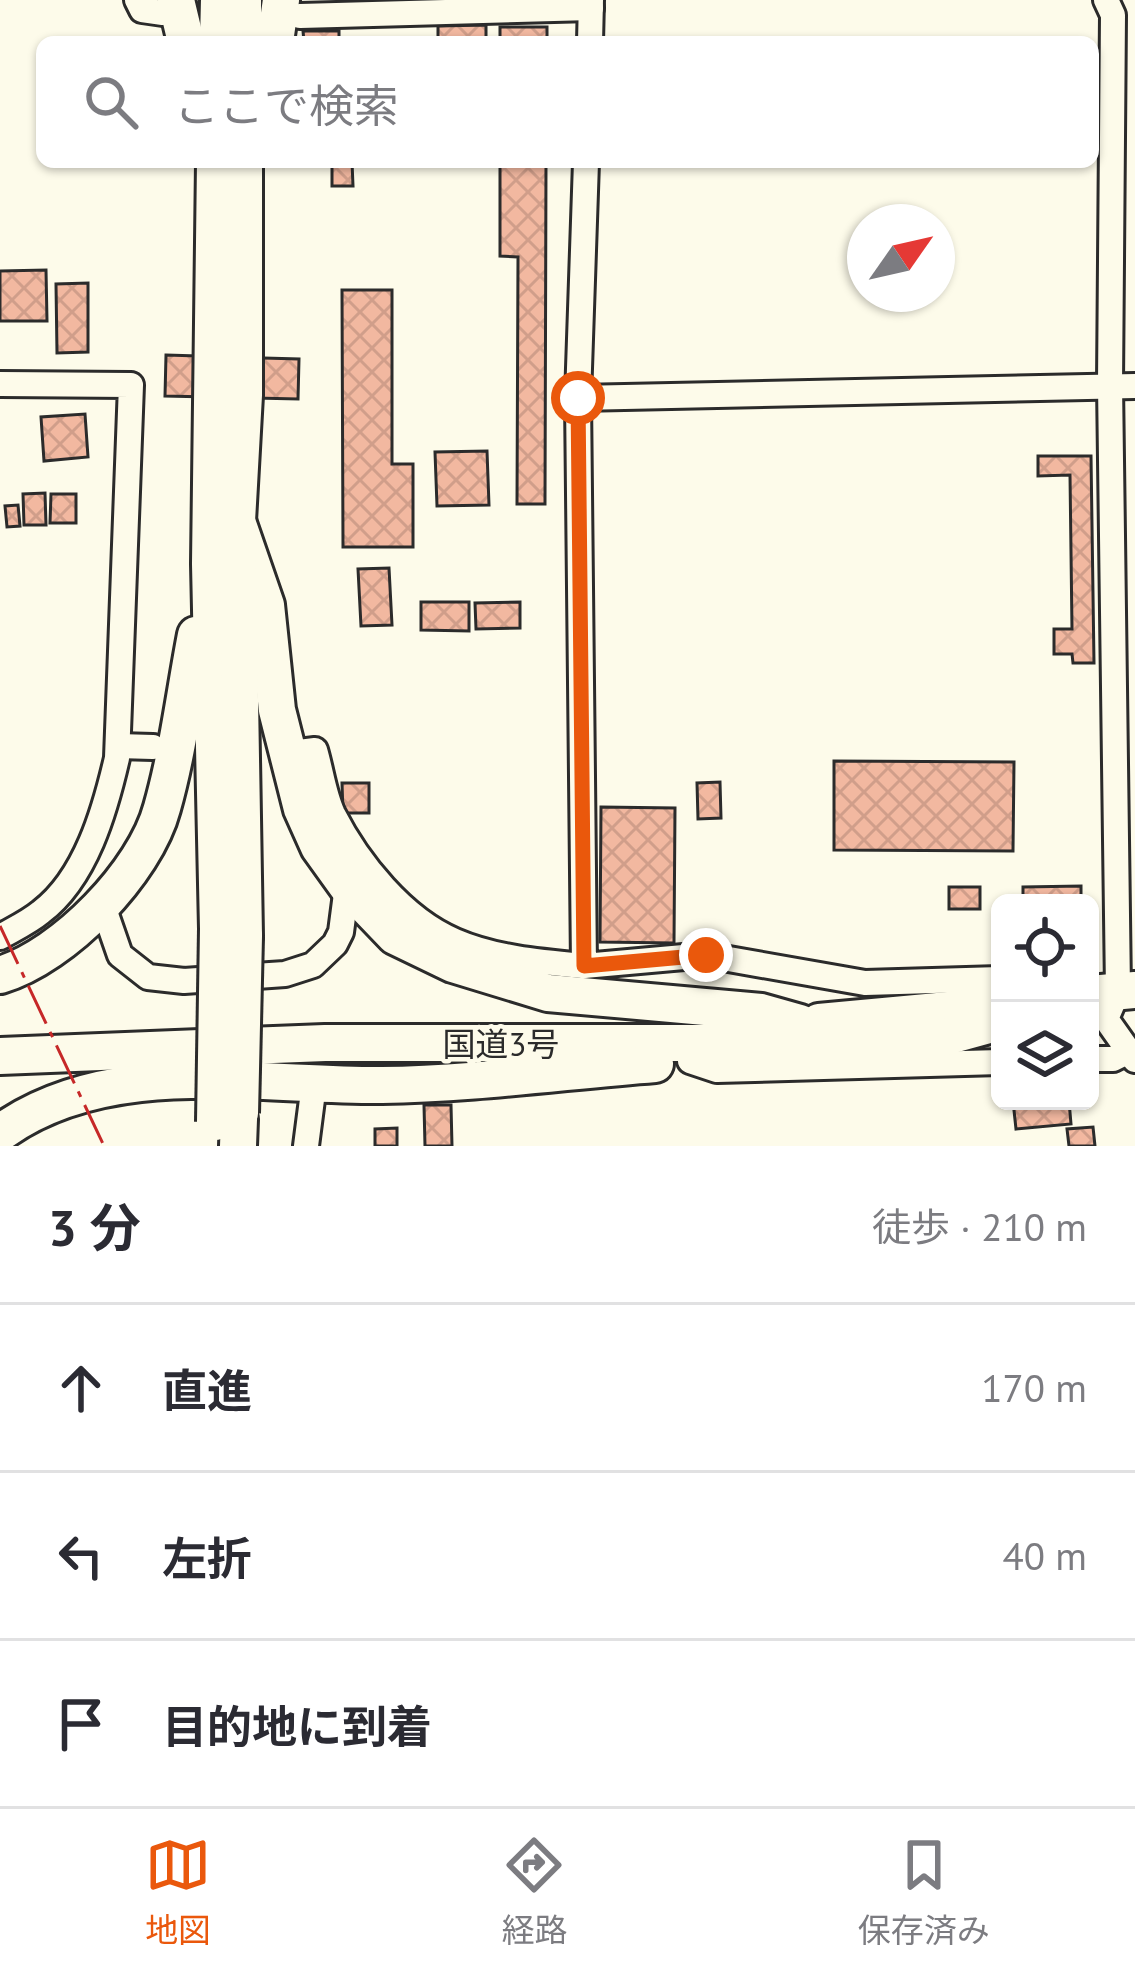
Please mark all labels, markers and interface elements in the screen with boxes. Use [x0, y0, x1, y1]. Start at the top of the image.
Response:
search box [36, 36, 1099, 168]
icon: search [78, 69, 144, 135]
text: ここで検索 [174, 76, 399, 134]
north arrow [847, 204, 955, 312]
route start [551, 371, 605, 425]
map controls [991, 894, 1099, 1110]
button: locate [991, 894, 1099, 1002]
route end [679, 928, 733, 982]
button: layers [991, 1002, 1099, 1110]
street label: 国道3号 [443, 1022, 560, 1065]
text: 3 分 [48, 1194, 141, 1260]
text: 徒歩 · 210 m [872, 1201, 1087, 1252]
icon: ahead [48, 1355, 114, 1421]
text: 直進 [162, 1361, 252, 1419]
text: 170 m [981, 1362, 1087, 1413]
icon: left [48, 1523, 114, 1589]
text: 左折 [162, 1529, 252, 1587]
text: 40 m [1002, 1530, 1087, 1581]
icon: arrive [48, 1691, 114, 1757]
text: 目的地に到着 [162, 1697, 432, 1755]
tab: 地図 [145, 1832, 211, 1952]
tab: 経路 [501, 1832, 567, 1952]
tab: 保存済み [858, 1832, 990, 1952]

